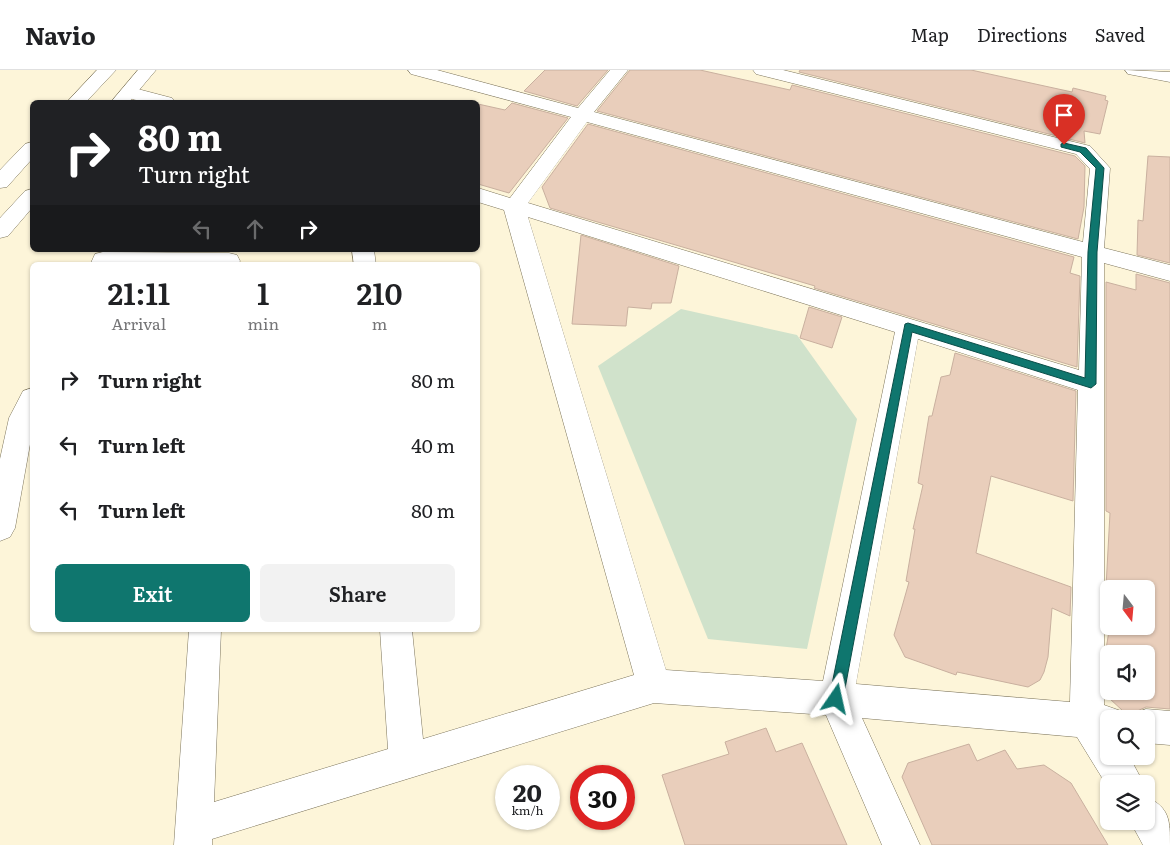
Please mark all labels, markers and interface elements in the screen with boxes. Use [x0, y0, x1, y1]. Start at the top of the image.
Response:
text: Navio [25, 17, 96, 52]
text: Map [911, 21, 949, 48]
text: Directions [977, 21, 1067, 48]
text: Saved [1095, 21, 1145, 48]
pin [1043, 94, 1085, 145]
icon: arrive [1050, 101, 1078, 129]
text: 80 m [138, 110, 222, 162]
icon: right [55, 120, 120, 185]
text: Turn right [138, 157, 250, 190]
icon: left [188, 215, 216, 243]
icon: ahead [241, 215, 269, 243]
icon: right [294, 215, 322, 243]
text: 21:11 [107, 270, 170, 314]
text: 1 [257, 270, 269, 314]
text: 210 [356, 270, 403, 314]
text: Arrival [111, 311, 166, 335]
text: min [248, 311, 279, 335]
text: m [372, 311, 387, 335]
icon: right [55, 366, 83, 394]
text: Turn right [98, 366, 202, 394]
text: 80 m [411, 366, 455, 394]
icon: left [55, 431, 83, 459]
text: Turn left [98, 431, 185, 459]
text: 40 m [411, 431, 455, 459]
icon: left [55, 496, 83, 524]
text: Turn left [98, 496, 185, 524]
text: 80 m [411, 496, 455, 524]
button: Exit [55, 564, 250, 622]
button: Share [260, 564, 455, 622]
north arrow [1100, 580, 1155, 635]
map controls [1100, 580, 1155, 830]
button: sound [1100, 645, 1155, 700]
position arrow [809, 672, 861, 724]
button: search [1100, 710, 1155, 765]
speed limit sign: 30 [570, 765, 635, 830]
text: 20 [513, 773, 542, 810]
button: layers [1100, 775, 1155, 830]
text: km/h [512, 801, 543, 819]

